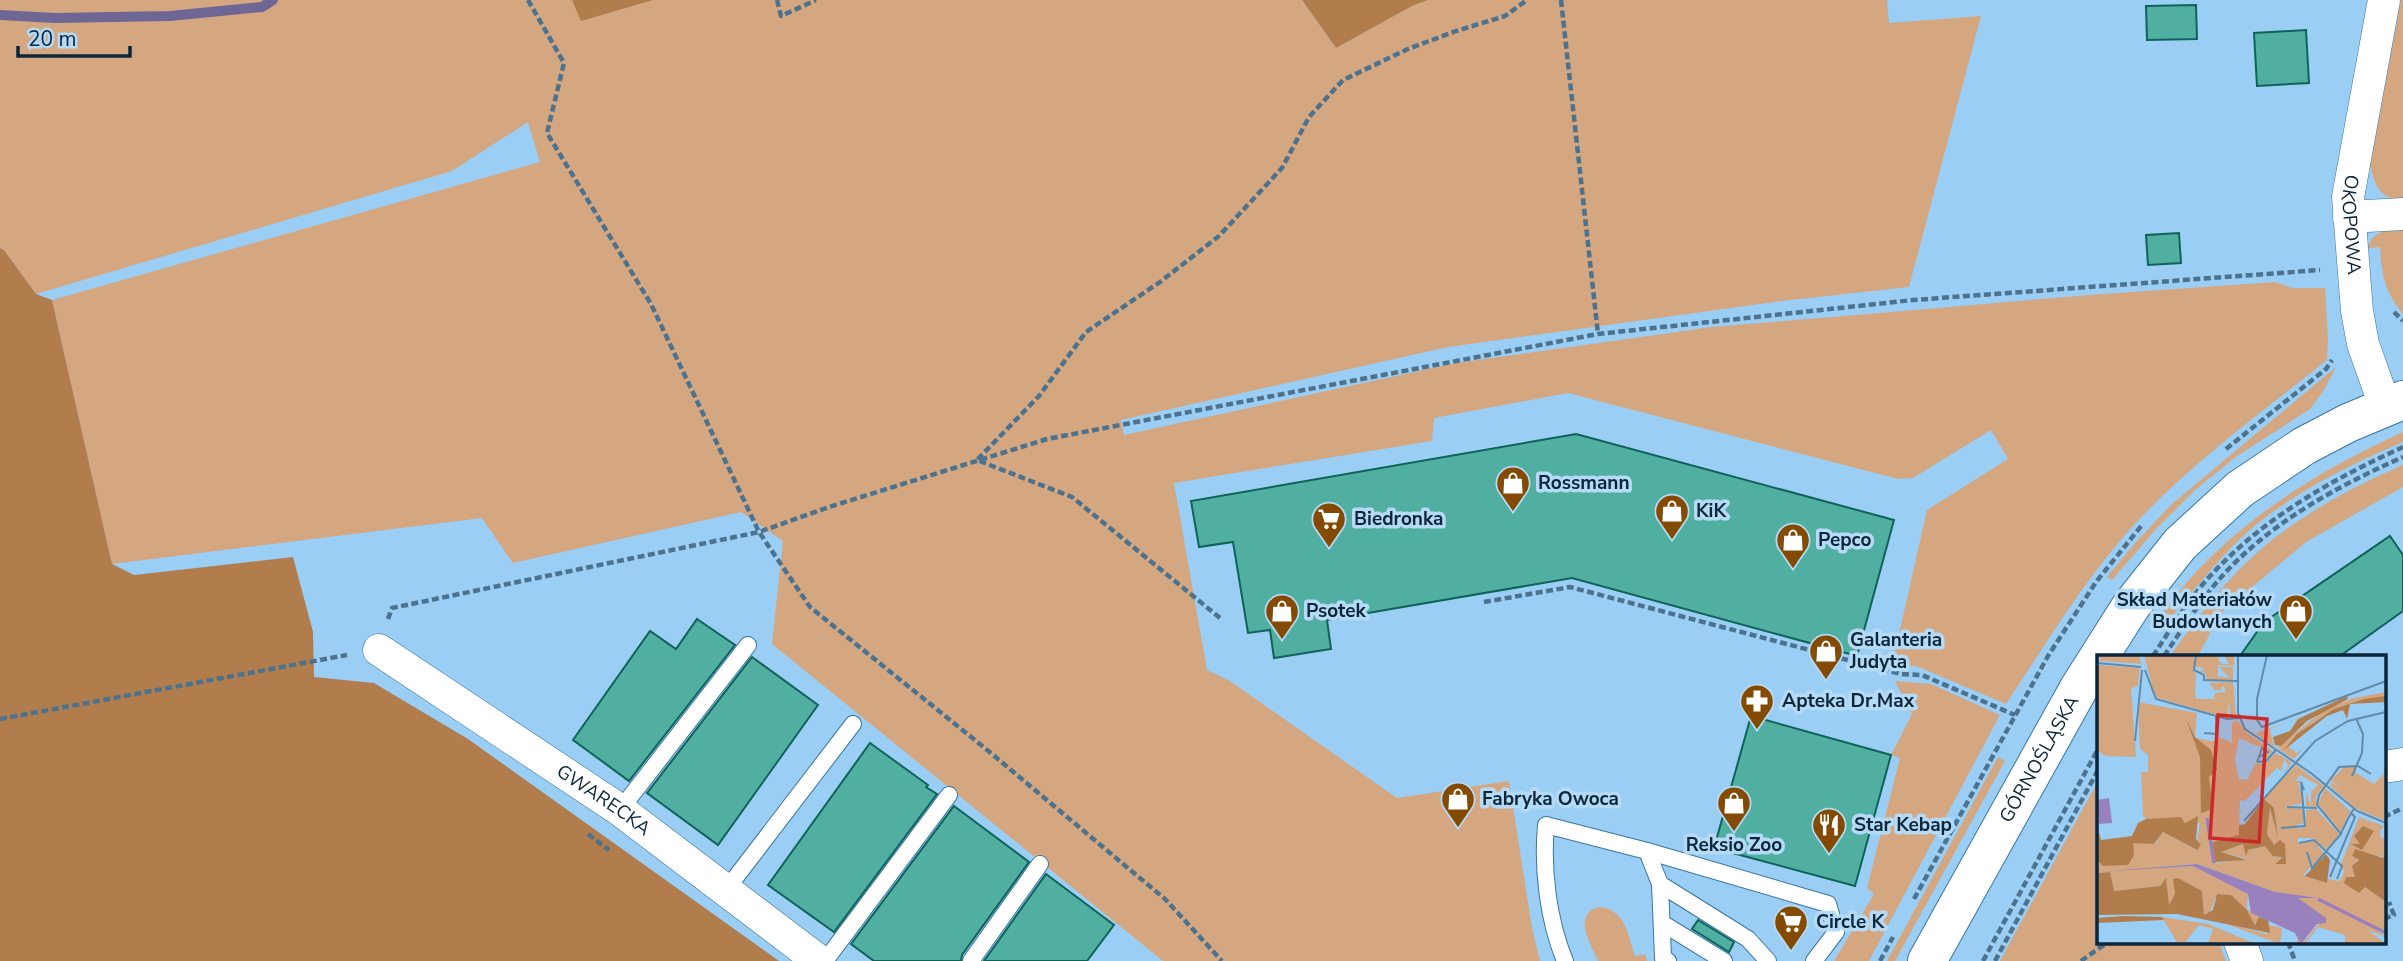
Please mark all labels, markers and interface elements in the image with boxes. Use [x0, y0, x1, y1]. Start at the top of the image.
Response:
scale bar [18, 14, 130, 58]
text: 20 m [28, 25, 77, 53]
street label: OKOPOWA [2334, 173, 2367, 276]
shop icon: Rossmann [1494, 464, 1532, 513]
place label: Rossmann [1538, 470, 1630, 496]
shop icon: KiK [1653, 492, 1691, 541]
place label: KiK [1696, 498, 1727, 524]
supermarket icon: Biedronka [1310, 500, 1348, 549]
place label: Biedronka [1354, 506, 1443, 532]
shop icon: Pepco [1774, 521, 1812, 570]
place label: Pepco [1818, 527, 1871, 553]
place label: Skład Materiałów Budowlanych [2117, 587, 2273, 635]
shop icon: Psotek [1263, 592, 1301, 641]
shop icon: Skład Materiałów Budowlanych [2277, 592, 2315, 641]
place label: Psotek [1306, 598, 1367, 624]
place label: Galanteria Judyta [1849, 627, 1942, 675]
shop icon: Galanteria Judyta [1807, 632, 1845, 681]
inset map [2097, 655, 2386, 944]
pharmacy icon: Apteka Dr.Max [1738, 682, 1776, 731]
place label: Apteka Dr.Max [1782, 688, 1915, 714]
street label: GÓRNOŚLĄSKA [1993, 691, 2085, 828]
street label: GWARECKA [551, 758, 656, 842]
shop icon: Fabryka Owoca [1439, 780, 1477, 829]
shop icon: Reksio Zoo [1715, 784, 1753, 833]
place label: Fabryka Owoca [1482, 786, 1619, 812]
restaurant icon: Star Kebap [1810, 806, 1848, 855]
place label: Star Kebap [1854, 812, 1952, 838]
place label: Reksio Zoo [1686, 832, 1782, 858]
supermarket icon: Circle K [1772, 903, 1810, 952]
place label: Circle K [1816, 909, 1885, 935]

